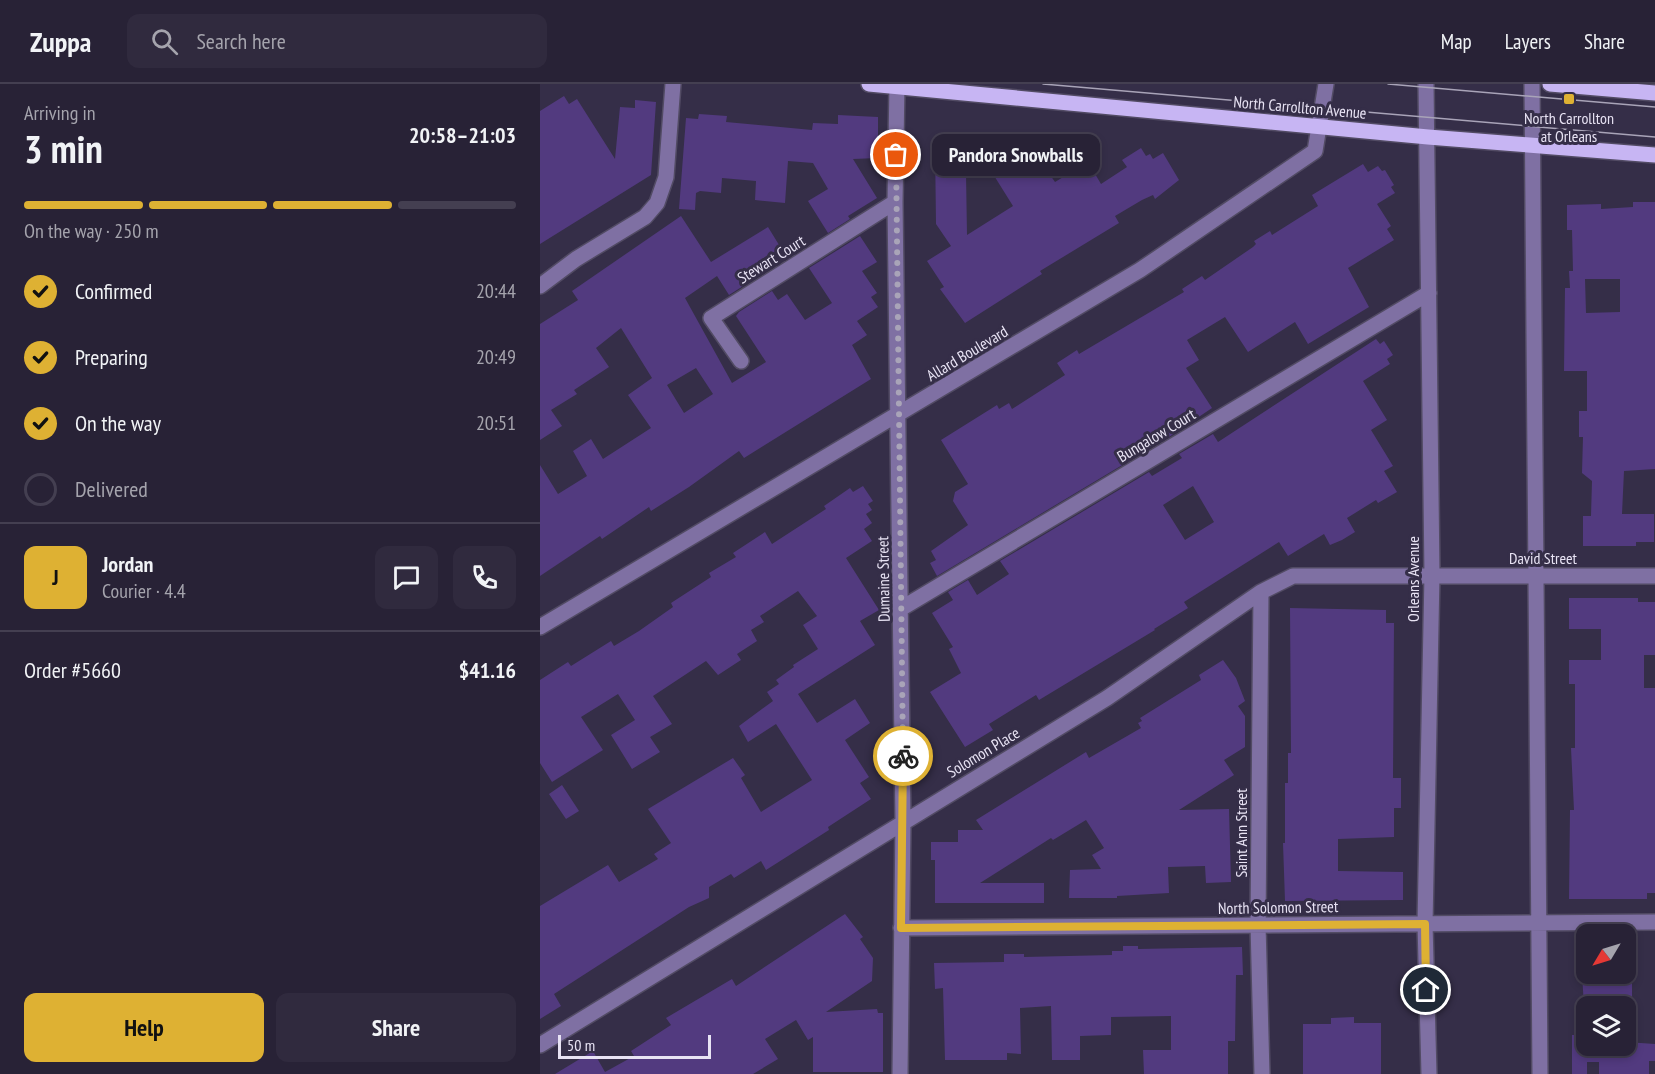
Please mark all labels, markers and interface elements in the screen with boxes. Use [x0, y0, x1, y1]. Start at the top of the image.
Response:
search box [127, 14, 547, 68]
text: Zuppa [30, 23, 91, 60]
icon: search [148, 25, 181, 58]
text: Search here [196, 27, 286, 55]
text: Map [1441, 28, 1472, 55]
text: Layers [1505, 28, 1551, 55]
text: Share [1584, 28, 1625, 55]
street label: North Carrollton Avenue [1233, 91, 1367, 123]
marker: North Carrollton at Orleans [1562, 92, 1576, 106]
text: Arriving in [24, 100, 96, 126]
place label: North Carrollton at Orleans [1524, 108, 1614, 146]
text: 20:58–21:03 [409, 121, 516, 149]
text: 3 min [24, 123, 103, 174]
pin [870, 129, 921, 180]
callout: Pandora Snowballs [932, 134, 1100, 176]
icon: bag [879, 138, 912, 171]
text: Pandora Snowballs [949, 142, 1083, 168]
text: On the way · 250 m [24, 218, 159, 244]
street label: Stewart Court [734, 230, 809, 288]
icon: check [24, 275, 57, 308]
text: Confirmed [75, 277, 152, 305]
text: 20:44 [476, 278, 516, 304]
street label: Allard Boulevard [923, 321, 1011, 385]
icon: check [24, 341, 57, 374]
text: Preparing [75, 343, 148, 371]
text: 20:49 [476, 344, 516, 370]
street label: Bungalow Court [1113, 404, 1199, 466]
icon: check [24, 407, 57, 440]
text: On the way [75, 409, 161, 437]
text: 20:51 [476, 410, 516, 436]
text: Delivered [75, 475, 148, 503]
street label: Dumaine Street [872, 535, 894, 622]
street label: Orleans Avenue [1403, 536, 1423, 622]
button: chat [375, 546, 438, 609]
button: phone [453, 546, 516, 609]
street label: David Street [1509, 548, 1578, 568]
text: Jordan [102, 550, 153, 578]
text: J [52, 563, 59, 591]
text: Courier · 4.4 [102, 578, 186, 604]
text: Order #5660 [24, 656, 121, 684]
text: $41.16 [459, 656, 516, 684]
street label: Solomon Place [943, 722, 1023, 782]
courier [873, 726, 933, 786]
icon: bike [887, 740, 920, 773]
street label: Saint Ann Street [1231, 788, 1251, 878]
street label: North Solomon Street [1218, 896, 1339, 918]
north arrow [1576, 924, 1636, 984]
map controls [1576, 924, 1636, 1056]
pin [1400, 964, 1451, 1015]
icon: home [1409, 973, 1442, 1006]
button: Help [24, 993, 264, 1062]
button: Share [276, 993, 516, 1062]
button: layers [1576, 996, 1636, 1056]
scale bar [558, 1032, 711, 1060]
text: 50 m [567, 1035, 595, 1055]

